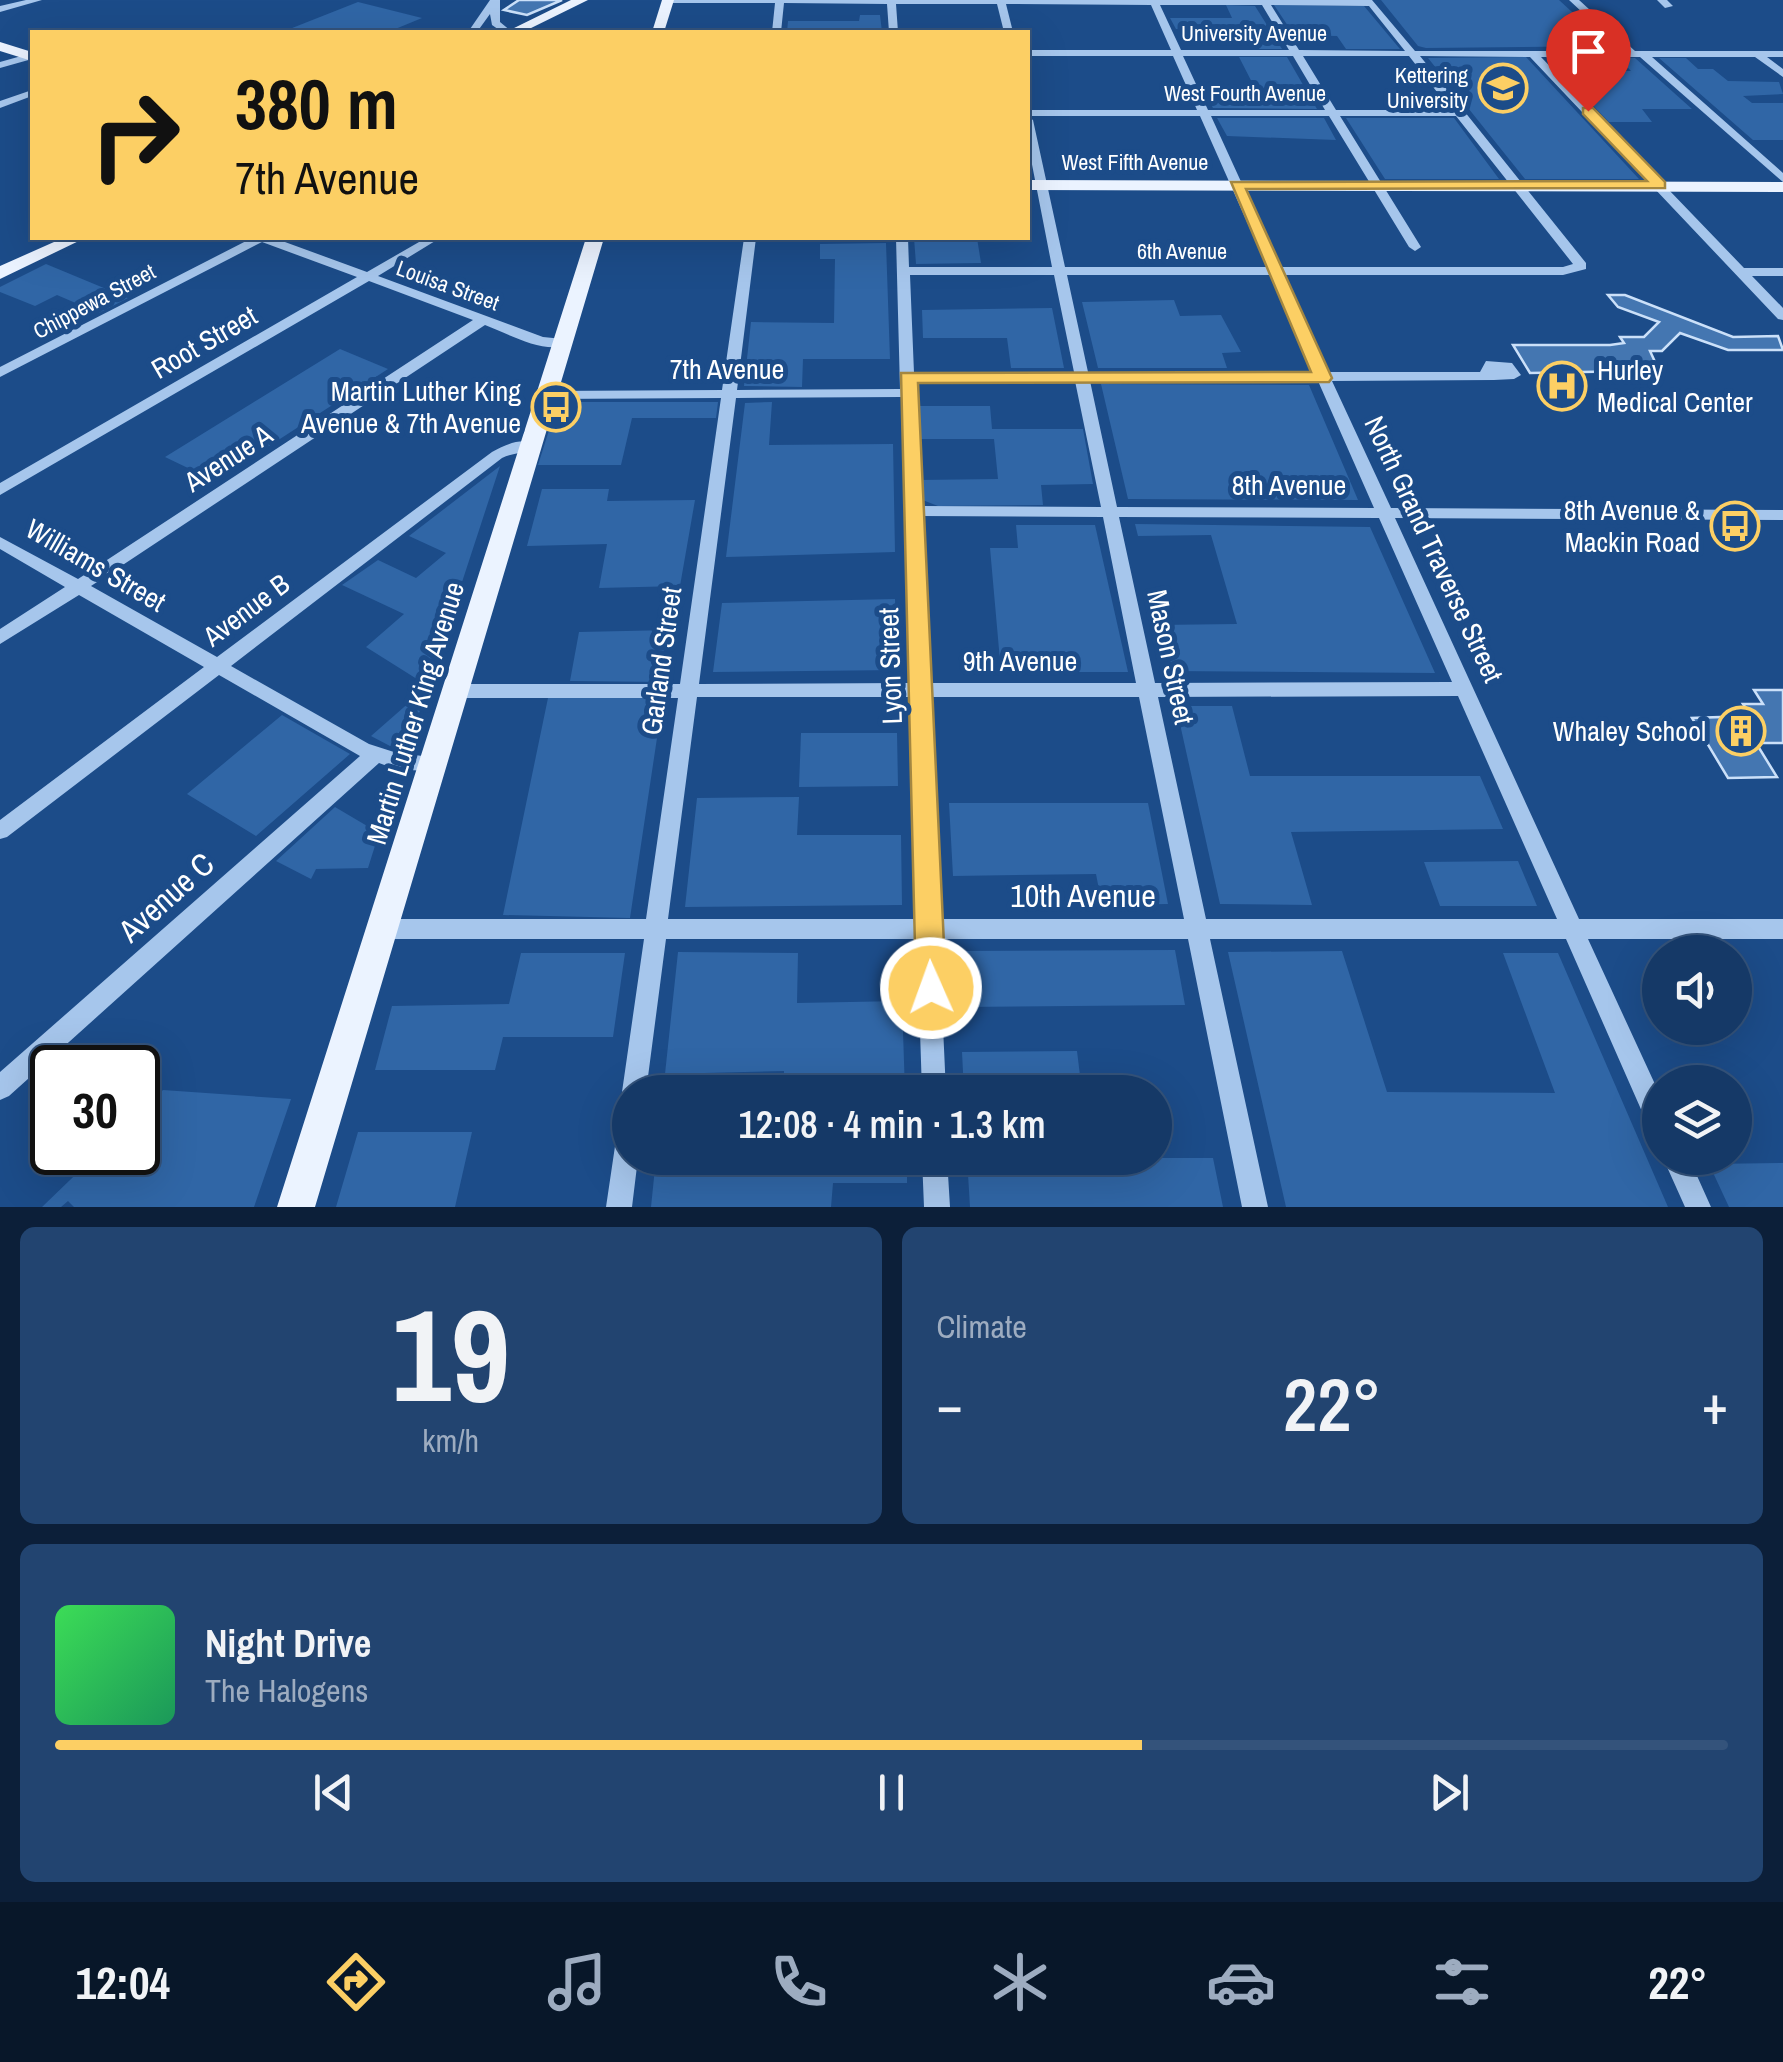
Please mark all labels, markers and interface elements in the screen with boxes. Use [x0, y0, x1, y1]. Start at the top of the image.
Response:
pin [1546, 9, 1631, 112]
street label: University Avenue [1181, 18, 1327, 48]
icon: arrive [1561, 24, 1616, 79]
text: 380 m [235, 57, 398, 151]
place label: Kettering University [1387, 60, 1468, 115]
school or university icon: Kettering University [1477, 62, 1529, 114]
icon: right [70, 70, 200, 200]
street label: West Fourth Avenue [1164, 78, 1326, 108]
text: 7th Avenue [235, 147, 419, 208]
street label: West Fifth Avenue [1062, 147, 1208, 177]
street label: 6th Avenue [1137, 236, 1227, 266]
street label: Louisa Street [392, 253, 504, 317]
street label: Chippewa Street [28, 256, 160, 346]
street label: Root Street [144, 297, 264, 387]
street label: 7th Avenue [670, 350, 784, 388]
place label: Hurley Medical Center [1597, 351, 1753, 421]
hospital icon: Hurley Medical Center [1536, 360, 1588, 412]
place label: Martin Luther King Avenue & 7th Avenue [300, 372, 521, 442]
bus stop icon: Martin Luther King Avenue & 7th Avenue [530, 381, 582, 433]
street label: North Grand Traverse Street [1356, 410, 1512, 688]
street label: Avenue A [176, 415, 280, 501]
street label: 8th Avenue [1232, 466, 1346, 504]
place label: 8th Avenue & Mackin Road [1564, 491, 1701, 561]
bus stop icon: 8th Avenue & Mackin Road [1709, 500, 1761, 552]
street label: Williams Street [19, 510, 173, 620]
street label: Avenue B [194, 565, 297, 656]
street label: Martin Luther King Avenue [357, 577, 473, 849]
street label: Garland Street [632, 584, 690, 738]
street label: Mason Street [1138, 586, 1204, 728]
street label: Lyon Street [869, 607, 911, 725]
street label: 9th Avenue [963, 642, 1077, 680]
building icon: Whaley School [1715, 705, 1767, 757]
place label: Whaley School [1553, 712, 1706, 750]
street label: Avenue C [108, 843, 223, 952]
street label: 10th Avenue [1010, 874, 1156, 917]
map controls [1642, 935, 1752, 1175]
button: sound [1642, 935, 1752, 1045]
position arrow [879, 936, 983, 1040]
speed limit sign: 30 [30, 1045, 160, 1175]
button: layers [1642, 1065, 1752, 1175]
text: 12:08 · 4 min · 1.3 km [738, 1099, 1046, 1150]
text: 19 [391, 1266, 510, 1442]
text: Climate [937, 1305, 1027, 1348]
text: 22° [1283, 1353, 1381, 1454]
text: − [937, 1367, 963, 1441]
text: + [1702, 1367, 1728, 1441]
text: km/h [422, 1419, 479, 1462]
text: Night Drive [205, 1618, 371, 1669]
text: The Halogens [205, 1669, 368, 1712]
icon: previous [306, 1765, 361, 1820]
icon: pause [864, 1765, 919, 1820]
icon: next [1422, 1765, 1477, 1820]
icon: directions [321, 1947, 391, 2017]
icon: music [542, 1947, 612, 2017]
icon: phone [764, 1947, 834, 2017]
icon: climate [985, 1947, 1055, 2017]
icon: car [1206, 1947, 1276, 2017]
icon: filters [1427, 1947, 1497, 2017]
text: 12:04 [76, 1952, 170, 2013]
text: 22° [1648, 1952, 1707, 2013]

